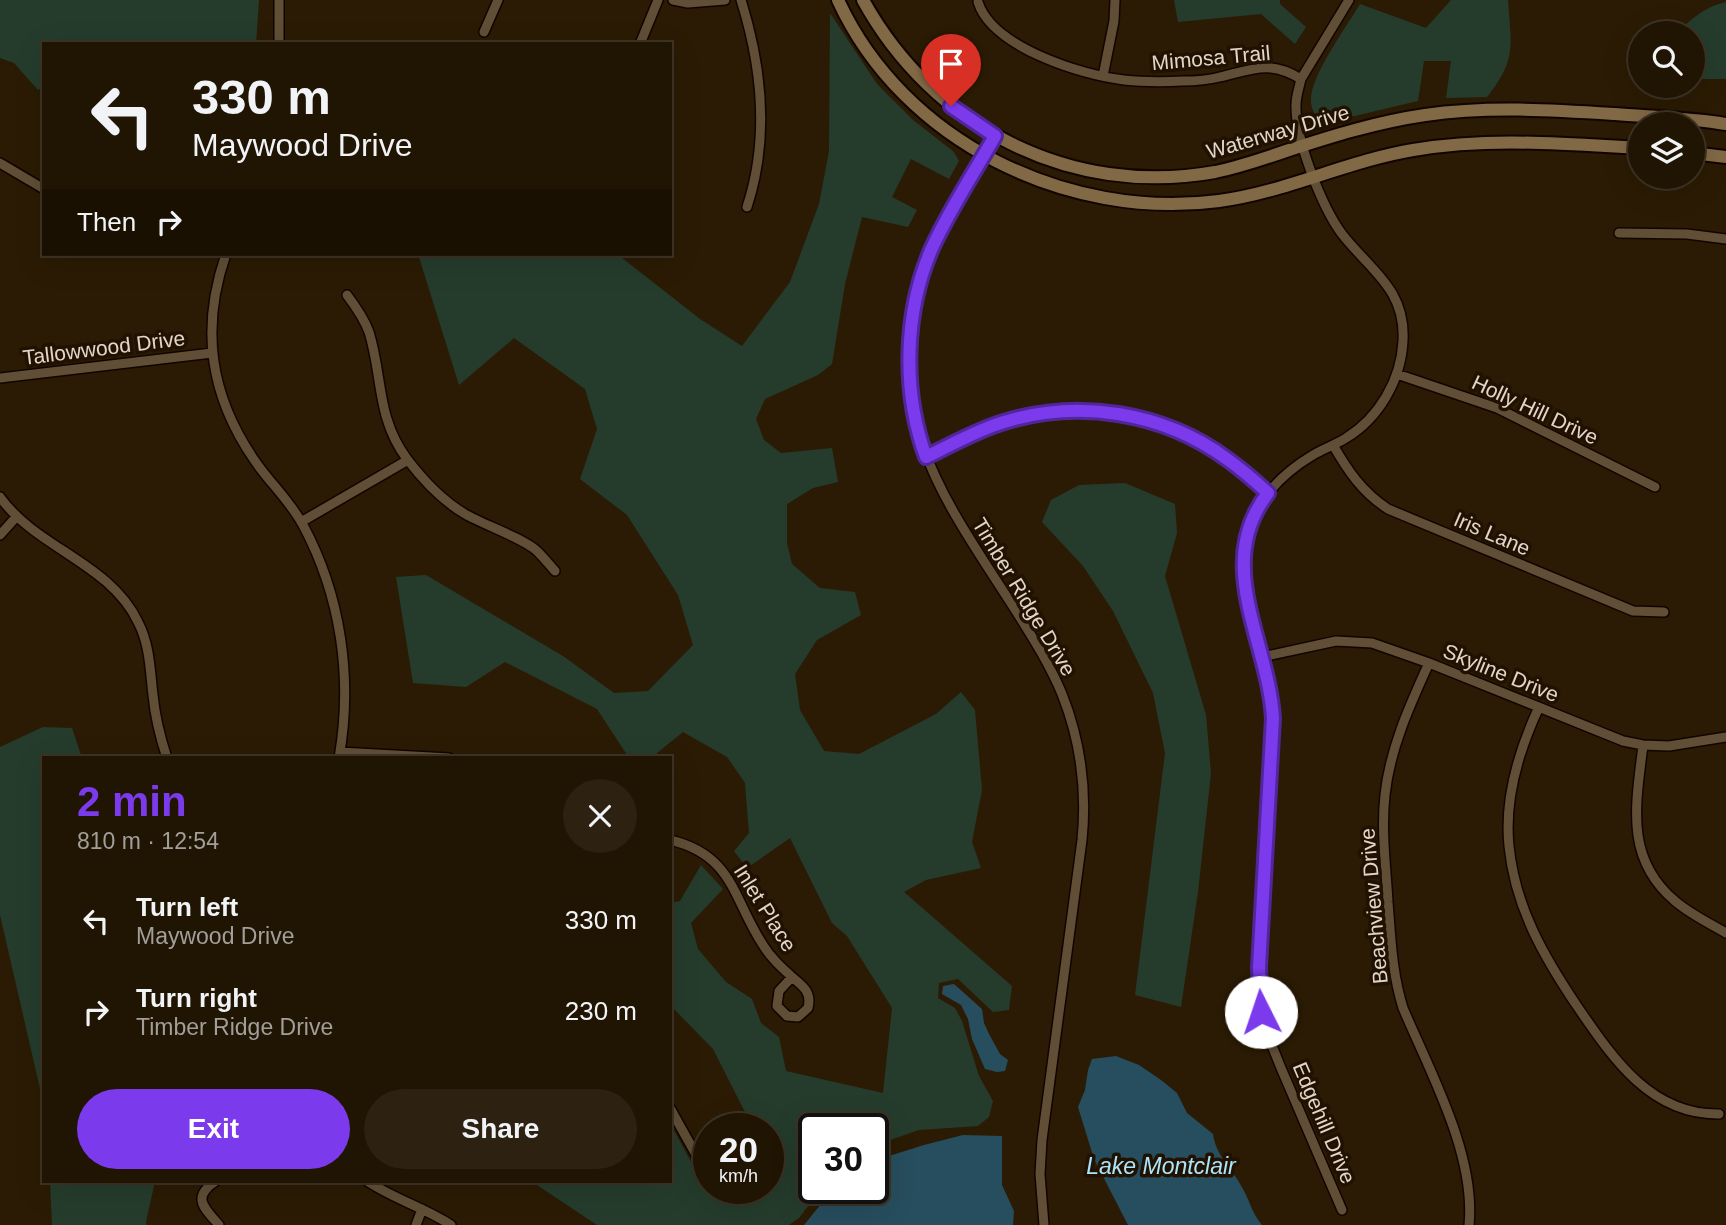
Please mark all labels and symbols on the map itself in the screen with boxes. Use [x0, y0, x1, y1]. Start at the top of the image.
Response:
pin [921, 34, 981, 106]
street label: Mimosa Trail [1151, 41, 1271, 74]
street label: Waterway Drive [1204, 100, 1352, 163]
street label: Tallowwood Drive [21, 326, 186, 369]
street label: Holly Hill Drive [1468, 370, 1602, 449]
street label: Iris Lane [1451, 507, 1534, 560]
street label: Timber Ridge Drive [968, 514, 1081, 680]
street label: Skyline Drive [1440, 639, 1562, 706]
street label: Beachview Drive [1355, 827, 1392, 985]
street label: Inlet Place [730, 860, 801, 955]
position arrow [1224, 975, 1298, 1049]
street label: Edgehill Drive [1289, 1059, 1360, 1187]
speed limit sign: 30 [798, 1113, 889, 1204]
water label: Lake Montclair [1086, 1153, 1237, 1179]

